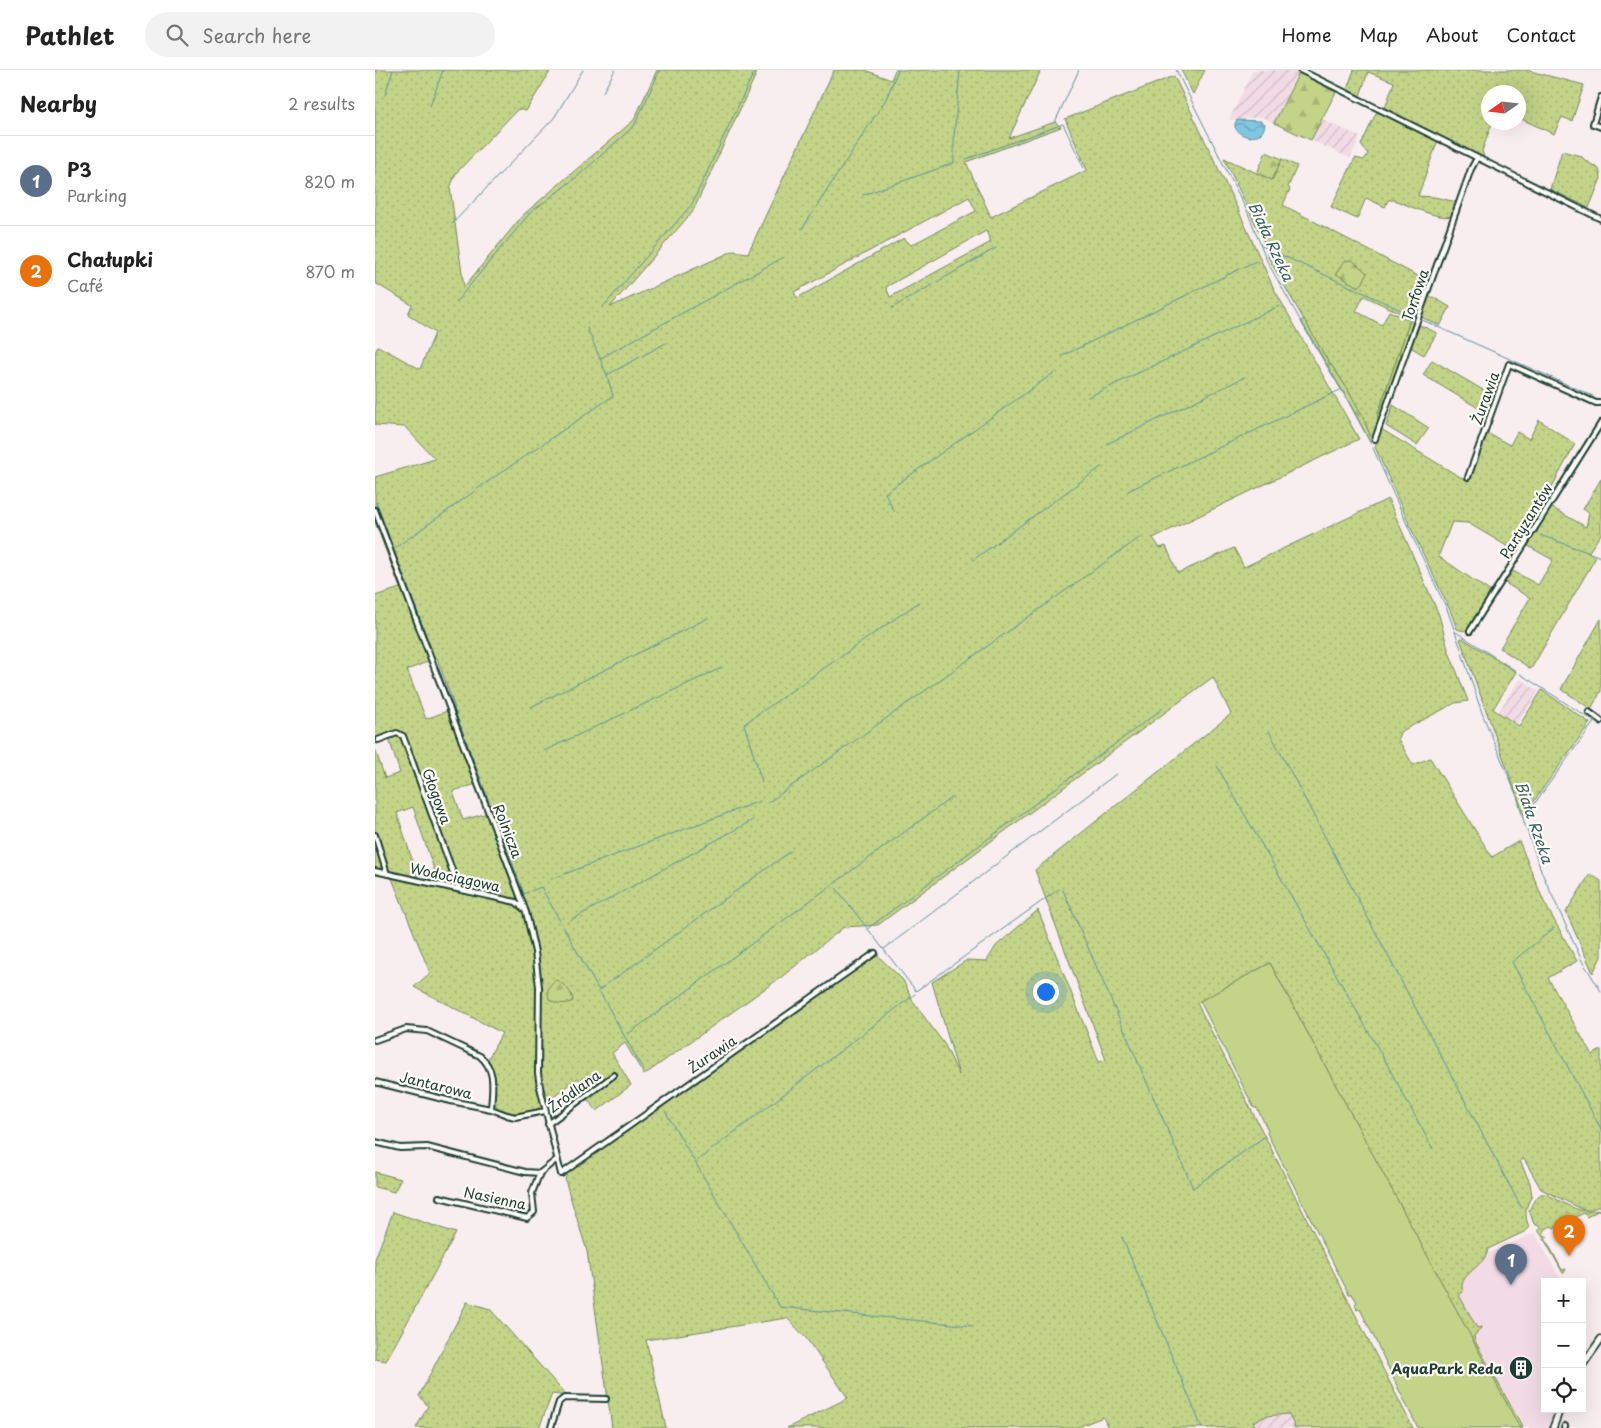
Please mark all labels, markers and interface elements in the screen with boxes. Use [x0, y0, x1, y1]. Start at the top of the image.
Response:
search box [145, 12, 495, 57]
text: Pathlet [25, 17, 115, 53]
icon: search [163, 21, 191, 49]
text: Search here [203, 21, 311, 49]
text: Home [1281, 21, 1331, 48]
text: Map [1359, 21, 1398, 48]
text: About [1426, 21, 1478, 48]
text: Contact [1506, 21, 1576, 48]
north arrow [1481, 85, 1526, 130]
text: Nearby [20, 87, 97, 119]
text: 2 results [288, 91, 355, 115]
text: P3 [67, 155, 92, 183]
text: 1 [32, 169, 40, 193]
text: 820 m [304, 169, 355, 193]
text: Parking [67, 183, 127, 207]
water label: Biała Rzeka [1243, 197, 1301, 285]
text: Chałupki [67, 245, 153, 273]
text: 2 [30, 259, 42, 283]
text: 870 m [306, 259, 355, 283]
street label: Torfowa [1396, 266, 1434, 324]
text: Café [67, 273, 103, 297]
street label: Żurawia [1466, 368, 1504, 428]
street label: Partyzantów [1494, 479, 1558, 563]
street label: Głogowa [417, 765, 457, 827]
water label: Biała Rzeka [1510, 778, 1560, 867]
street label: Rolnicza [488, 801, 528, 861]
street label: Wodociągowa [408, 857, 502, 897]
your location [1033, 979, 1059, 1005]
street label: Żurawia [683, 1030, 741, 1078]
street label: Źródlana [543, 1064, 605, 1117]
street label: Jantarowa [398, 1066, 475, 1104]
street label: Nasienna [462, 1181, 528, 1215]
pin: 2 [1553, 1215, 1585, 1256]
pin: 1 [1495, 1244, 1527, 1285]
map controls [1541, 1278, 1586, 1413]
button: + [1541, 1278, 1586, 1323]
button: − [1541, 1323, 1586, 1368]
building icon: AquaPark Reda [1508, 1355, 1534, 1381]
place label: AquaPark Reda [1390, 1358, 1504, 1379]
button: locate [1541, 1368, 1586, 1413]

